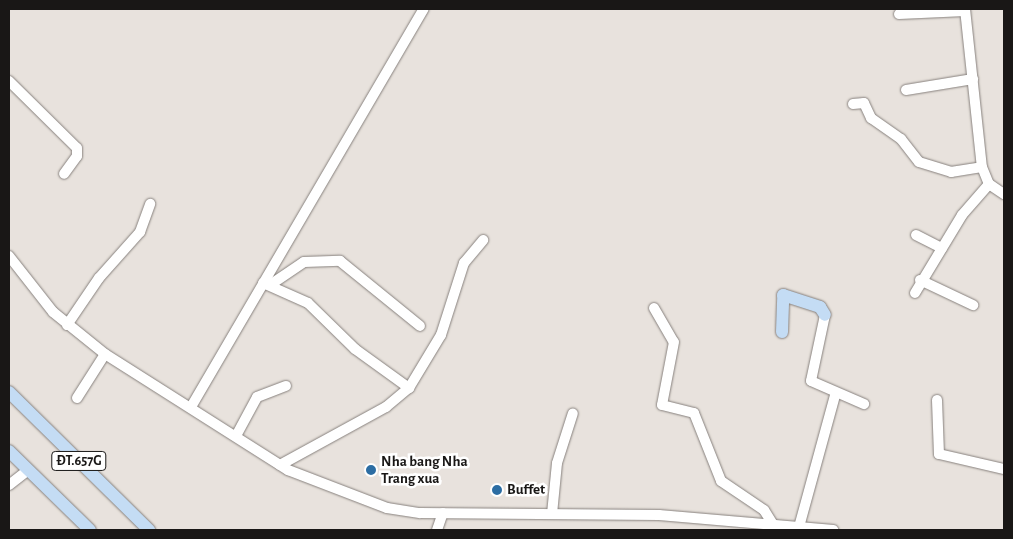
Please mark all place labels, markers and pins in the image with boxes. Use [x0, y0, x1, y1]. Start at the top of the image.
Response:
place label: Nha bang Nha Trang xua [381, 452, 468, 487]
marker: Nha bang Nha Trang xua [365, 464, 377, 476]
place label: Buffet [507, 481, 545, 499]
marker: Buffet [491, 484, 503, 496]

